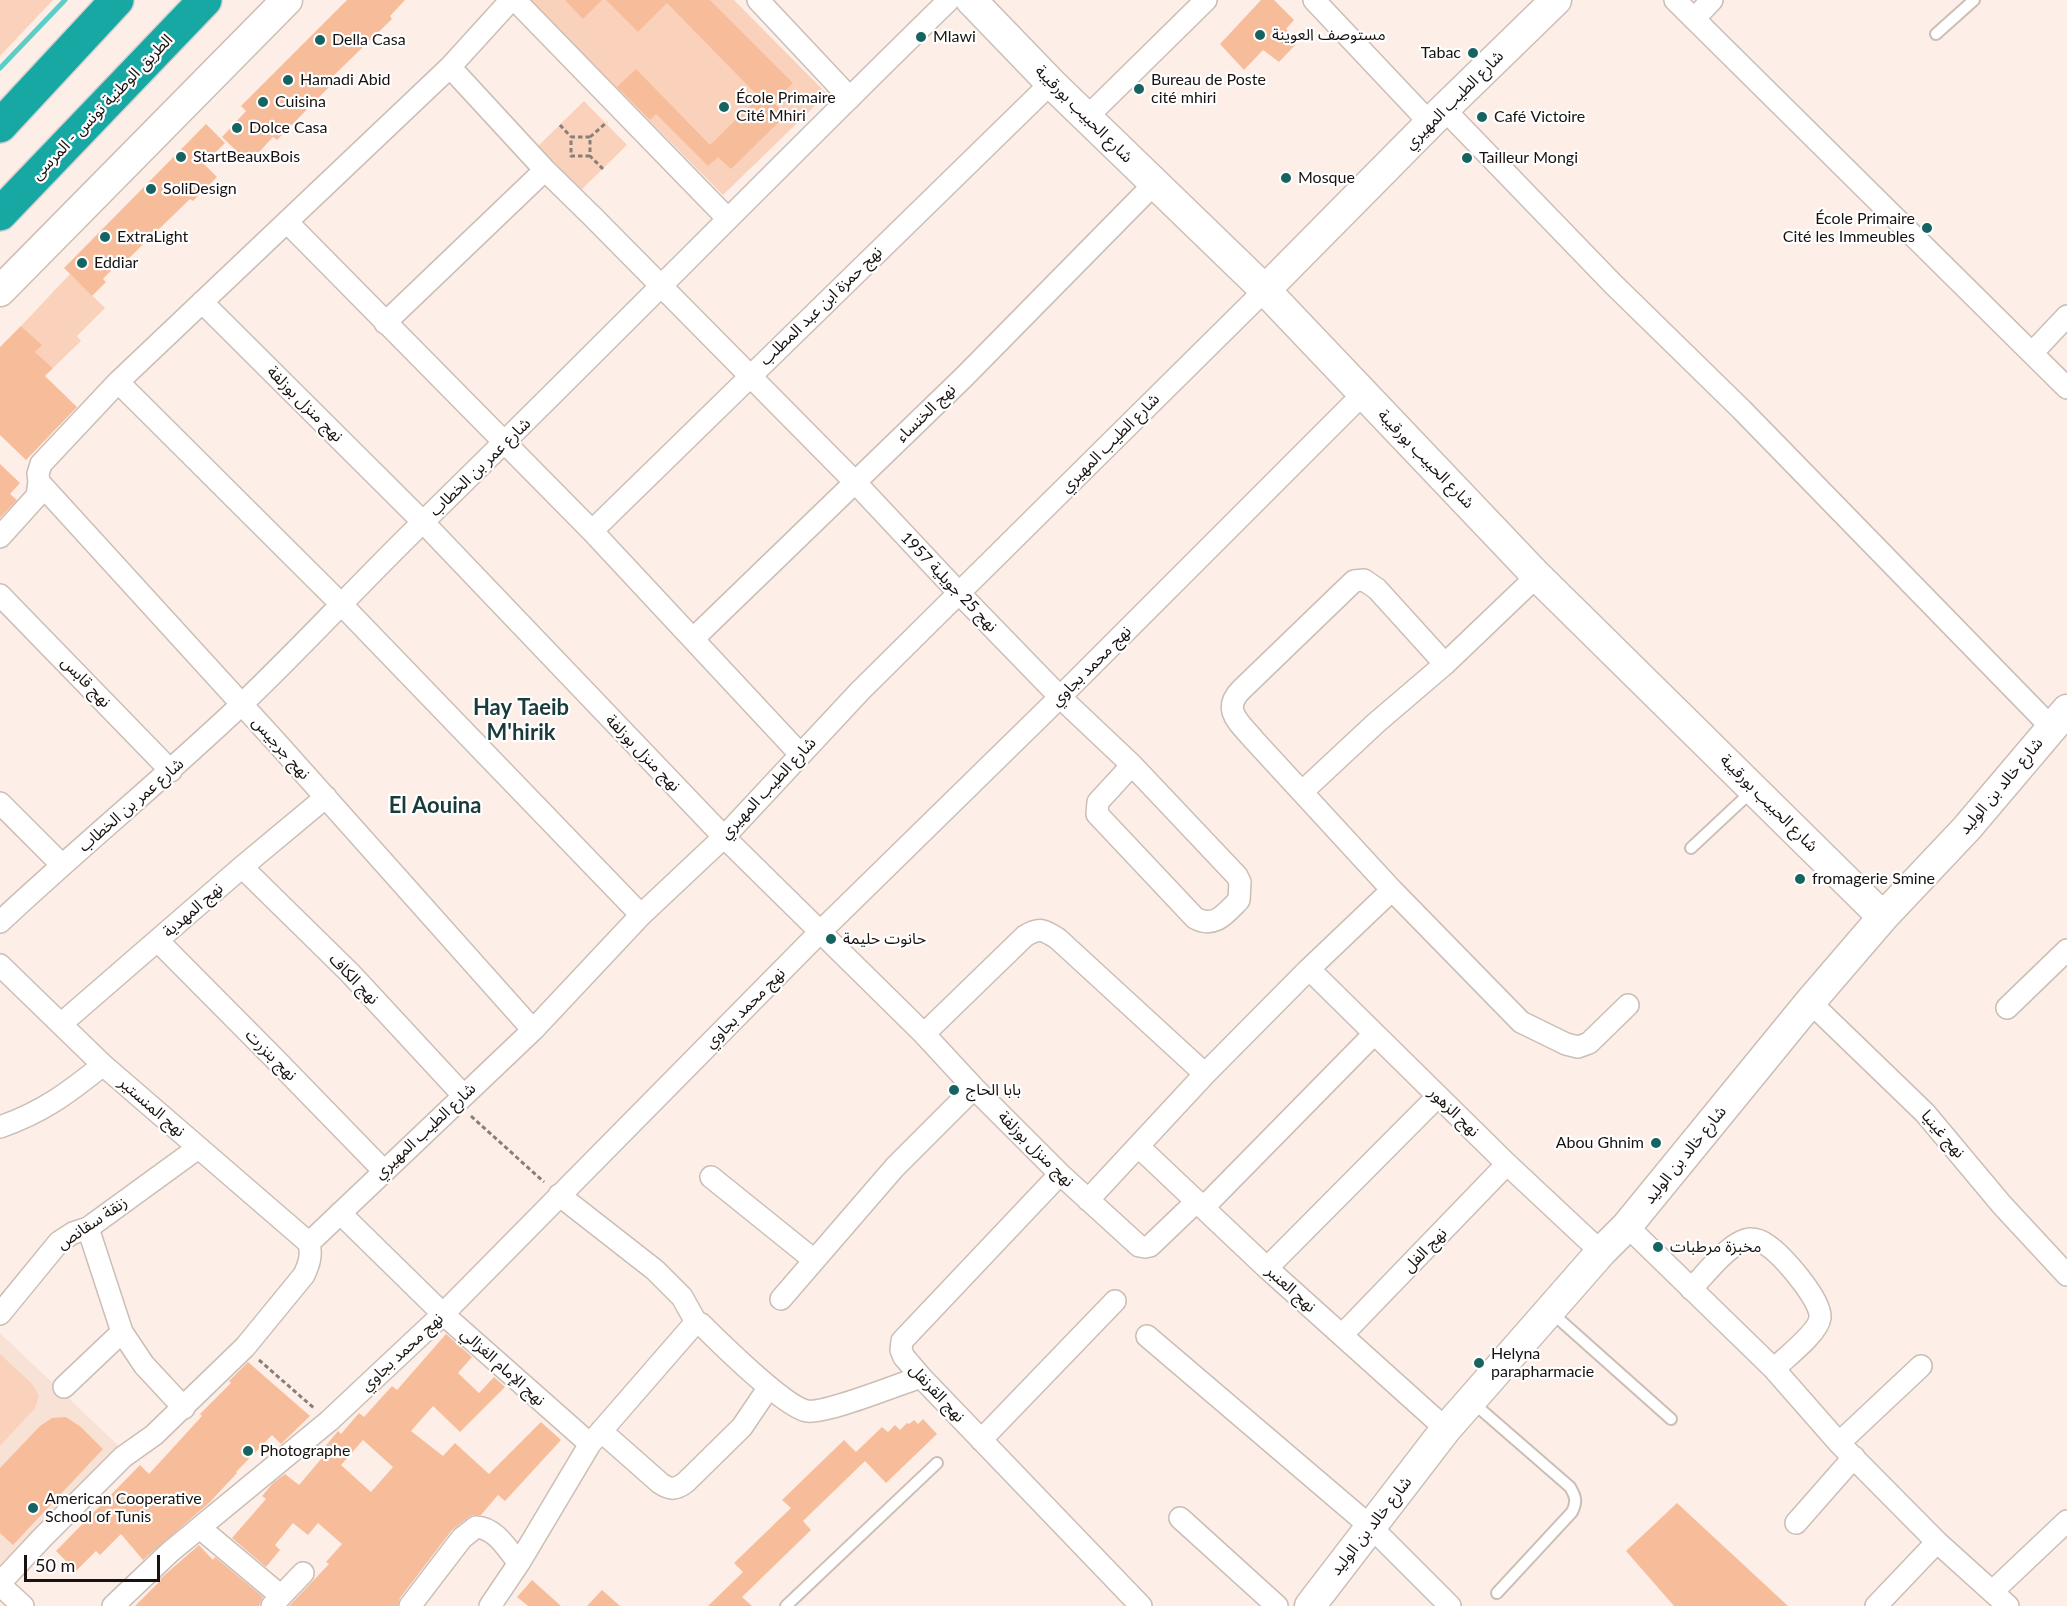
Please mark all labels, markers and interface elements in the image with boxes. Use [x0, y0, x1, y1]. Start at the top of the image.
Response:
place label: مستوصف العوينة [1272, 25, 1386, 45]
place label: Mlawi [933, 27, 976, 47]
marker: مستوصف العوينة [1253, 28, 1267, 42]
street label: الطريق الوطنية تونس - المرسى [27, 30, 177, 184]
place label: Della Casa [332, 30, 406, 50]
marker: Mlawi [914, 30, 928, 44]
marker: Della Casa [313, 33, 327, 47]
place label: Tabac [1421, 43, 1461, 63]
marker: Tabac [1466, 46, 1480, 60]
street label: شارع الطيب المهيري [1401, 47, 1507, 153]
street label: شارع الحبيب بورقيبة [1031, 61, 1137, 167]
place label: Hamadi Abid [300, 70, 390, 90]
place label: Bureau de Poste cité mhiri [1151, 70, 1266, 108]
marker: Hamadi Abid [281, 73, 295, 87]
marker: Bureau de Poste cité mhiri [1132, 82, 1146, 96]
place label: École Primaire Cité Mhiri [736, 88, 836, 126]
place label: Cuisina [275, 92, 326, 112]
marker: Cuisina [256, 95, 270, 109]
marker: École Primaire Cité Mhiri [717, 100, 731, 114]
place label: Café Victoire [1494, 107, 1585, 127]
marker: Café Victoire [1475, 110, 1489, 124]
place label: Dolce Casa [249, 118, 327, 138]
marker: Dolce Casa [230, 121, 244, 135]
place label: StartBeauxBois [193, 147, 300, 167]
place label: Tailleur Mongi [1479, 148, 1578, 168]
marker: StartBeauxBois [174, 150, 188, 164]
marker: Tailleur Mongi [1460, 151, 1474, 165]
place label: Mosque [1298, 168, 1355, 188]
marker: Mosque [1279, 171, 1293, 185]
place label: SoliDesign [163, 179, 237, 199]
marker: SoliDesign [144, 182, 158, 196]
place label: École Primaire Cité les Immeubles [1783, 209, 1915, 247]
marker: École Primaire Cité les Immeubles [1920, 221, 1934, 235]
place label: ExtraLight [117, 227, 188, 247]
marker: ExtraLight [98, 230, 112, 244]
street label: نهج حمزة ابن عبد المطلب [756, 243, 886, 369]
place label: Eddiar [94, 253, 138, 273]
marker: Eddiar [75, 256, 89, 270]
street label: نهج منزل بوزلفة [263, 362, 347, 446]
street label: نهج الخنساء [892, 380, 960, 446]
street label: شارع الطيب المهيري [1057, 390, 1163, 496]
street label: شارع الحبيب بورقيبة [1374, 406, 1478, 512]
street label: شارع عمر بن الخطاب [425, 414, 535, 520]
street label: نهج 25 جويلية 1957 [897, 528, 1001, 636]
street label: نهج محمد بجاوي [1047, 622, 1135, 710]
street label: نهج قابس [57, 653, 115, 711]
district label: Hay Taeib M'hirik [473, 695, 569, 746]
street label: نهج منزل بوزلفة [602, 711, 684, 795]
street label: نهج جرجيس [248, 713, 314, 783]
street label: شارع الطيب المهيري [716, 733, 820, 843]
street label: شارع خالد بن الوليد [1955, 734, 2047, 838]
street label: شارع الحبيب بورقيبة [1716, 750, 1822, 856]
street label: شارع عمر بن الخطاب [74, 754, 188, 856]
district label: El Aouina [389, 793, 481, 819]
place label: fromagerie Smine [1812, 869, 1935, 889]
marker: fromagerie Smine [1793, 872, 1807, 886]
street label: نهج المهدية [159, 879, 227, 941]
place label: حانوت حليمة [843, 929, 926, 949]
marker: حانوت حليمة [824, 932, 838, 946]
street label: نهج الكاف [325, 950, 383, 1008]
street label: نهج محمد بجاوي [701, 964, 789, 1052]
street label: نهج بنزرت [241, 1025, 301, 1085]
street label: نهج المنستير [115, 1073, 189, 1141]
street label: شارع الطيب المهيري [370, 1079, 480, 1183]
place label: بابا الحاج [966, 1080, 1021, 1100]
marker: بابا الحاج [947, 1083, 961, 1097]
street label: نهج الزهور [1425, 1083, 1483, 1141]
street label: شارع خالد بن الوليد [1640, 1102, 1730, 1208]
street label: نهج غينيا [1917, 1106, 1969, 1162]
street label: نهج منزل بوزلفة [994, 1107, 1078, 1191]
place label: Abou Ghnim [1556, 1133, 1644, 1153]
marker: Abou Ghnim [1649, 1136, 1663, 1150]
street label: زنقة سقانص [53, 1193, 131, 1253]
street label: نهج الفل [1399, 1224, 1451, 1276]
place label: مخبزة مرطبات [1670, 1237, 1761, 1257]
marker: مخبزة مرطبات [1651, 1240, 1665, 1254]
street label: نهج العنبر [1262, 1262, 1320, 1316]
street label: نهج محمد بجاوي [357, 1309, 447, 1395]
street label: نهج الإمام الغزالي [457, 1324, 549, 1410]
place label: Helyna parapharmacie [1491, 1344, 1594, 1382]
marker: Helyna parapharmacie [1472, 1356, 1486, 1370]
street label: نهج القرنفل [905, 1360, 969, 1426]
place label: Photographe [260, 1441, 350, 1461]
marker: Photographe [241, 1444, 255, 1458]
street label: شارع خالد بن الوليد [1326, 1473, 1416, 1579]
place label: American Cooperative School of Tunis [45, 1489, 202, 1527]
marker: American Cooperative School of Tunis [26, 1501, 40, 1515]
scale bar [27, 1543, 164, 1581]
text: 50 m [35, 1554, 75, 1576]

